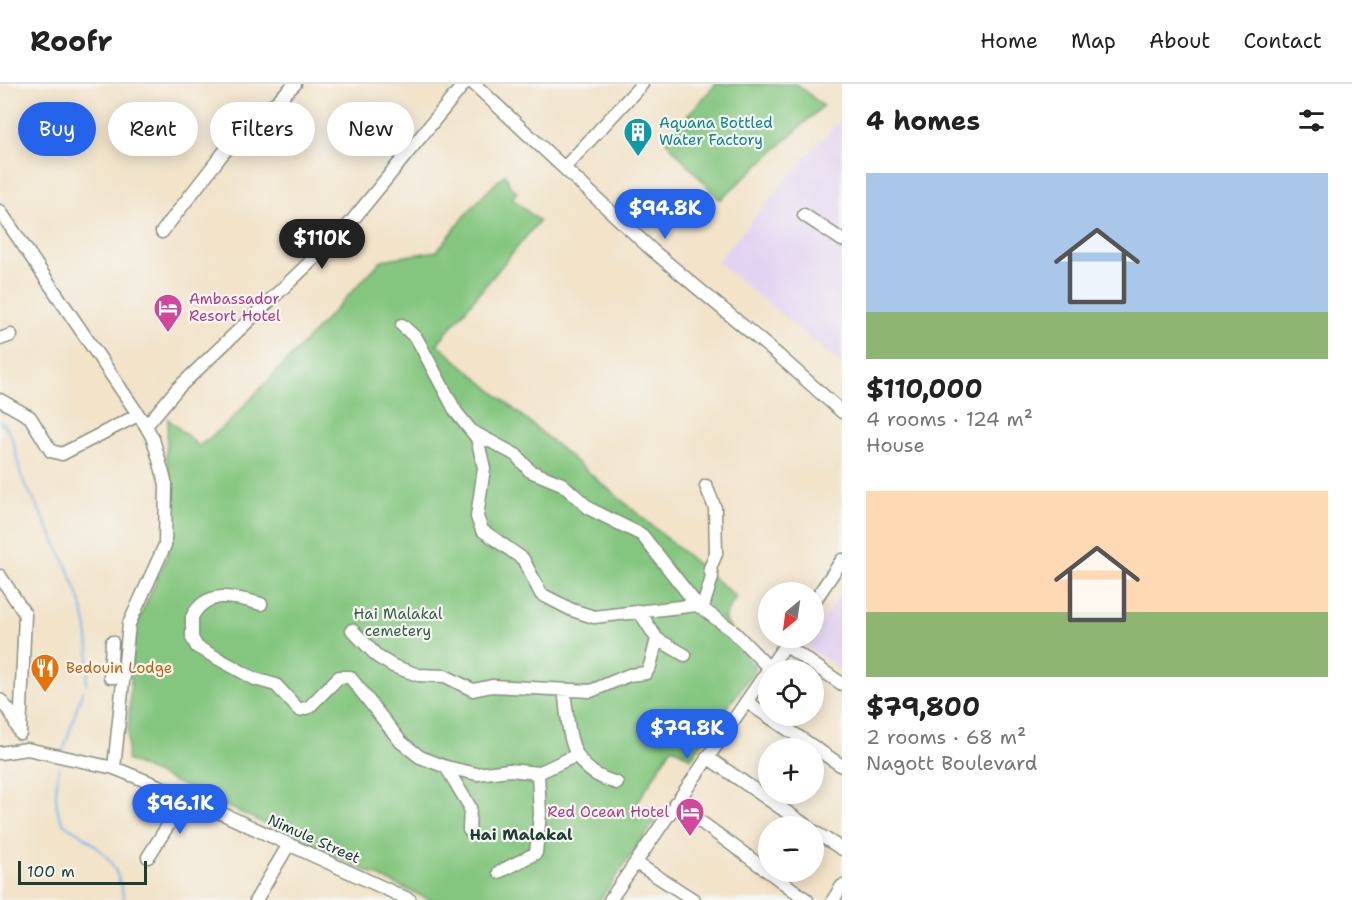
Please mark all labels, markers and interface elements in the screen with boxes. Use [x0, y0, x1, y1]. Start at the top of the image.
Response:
text: Roofr [30, 22, 112, 60]
text: Home [980, 27, 1038, 55]
text: Map [1071, 27, 1116, 55]
text: About [1149, 27, 1210, 55]
text: Contact [1243, 27, 1322, 55]
chip: Buy [18, 102, 96, 156]
chip: Rent [108, 102, 198, 156]
chip: Filters [210, 102, 315, 156]
chip: New [327, 102, 414, 156]
text: 4 homes [866, 103, 980, 138]
icon: filters [1295, 104, 1328, 137]
place label: Aquana Bottled Water Factory [659, 113, 773, 150]
building icon: Aquana Bottled Water Factory [622, 116, 654, 158]
pin: $94.8K [616, 189, 714, 240]
text: $94.8K [629, 195, 701, 221]
icon: home [1043, 212, 1151, 320]
pin: $110K [280, 219, 364, 270]
text: $110K [293, 225, 351, 251]
place label: Ambassador Resort Hotel [189, 289, 281, 326]
hotel icon: Ambassador Resort Hotel [152, 292, 184, 334]
text: $110,000 [866, 371, 983, 406]
text: 4 rooms · 124 m² [866, 406, 1033, 432]
text: House [866, 432, 925, 458]
icon: home [1043, 530, 1151, 638]
north arrow [758, 582, 824, 648]
map controls [758, 582, 824, 882]
park label: Hai Malakal cemetery [354, 604, 443, 641]
restaurant icon: Bedouin Lodge [29, 652, 61, 694]
place label: Bedouin Lodge [66, 658, 172, 678]
button: locate [758, 660, 824, 726]
text: $79,800 [866, 689, 980, 724]
pin: $79.8K [638, 709, 736, 760]
text: $79.8K [650, 715, 724, 741]
text: 2 rooms · 68 m² [866, 724, 1026, 750]
button: + [758, 738, 824, 804]
text: Nagott Boulevard [866, 750, 1037, 776]
pin: $96.1K [131, 784, 229, 835]
text: $96.1K [146, 790, 214, 816]
hotel icon: Red Ocean Hotel [674, 796, 706, 838]
place label: Red Ocean Hotel [547, 802, 669, 822]
street label: Nimule Street [265, 810, 363, 868]
button: − [758, 816, 824, 882]
district label: Hai Malakal [469, 824, 573, 845]
scale bar [18, 858, 147, 886]
text: 100 m [27, 861, 75, 882]

